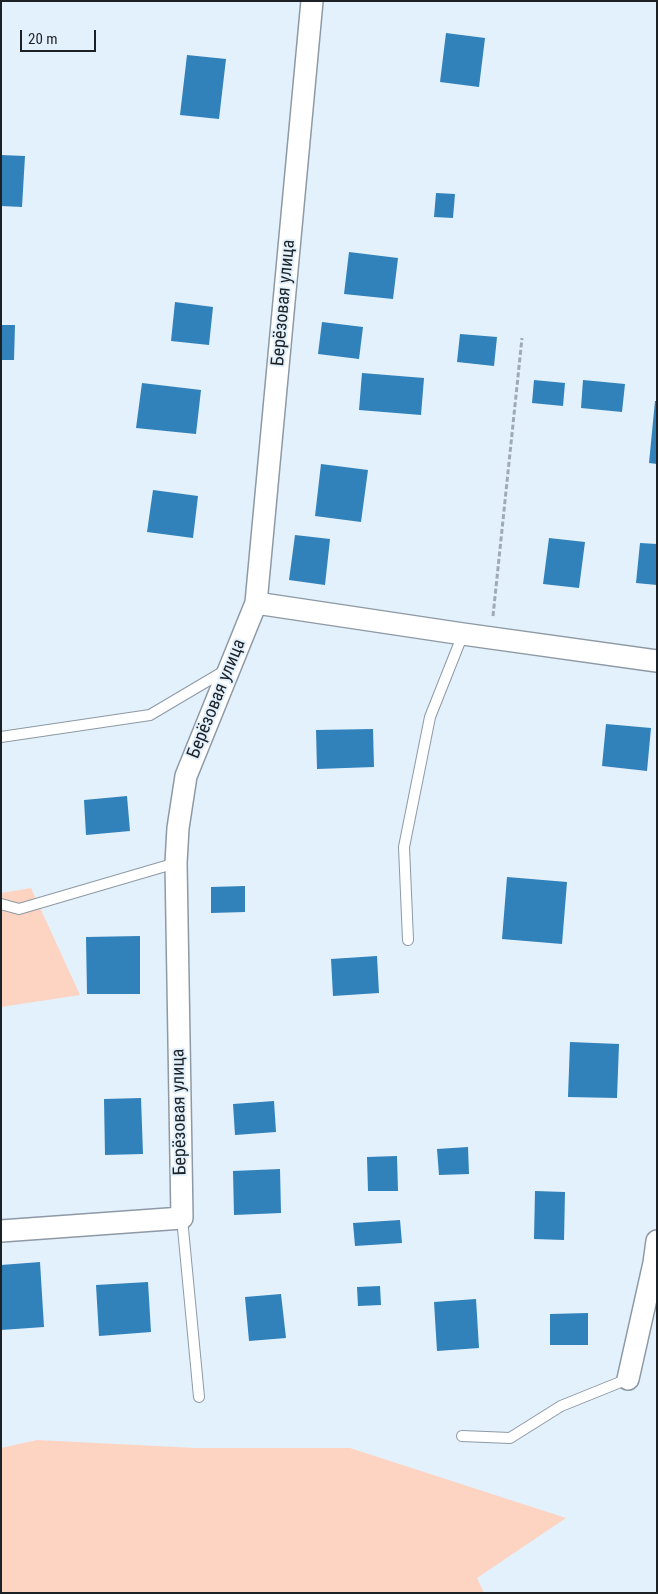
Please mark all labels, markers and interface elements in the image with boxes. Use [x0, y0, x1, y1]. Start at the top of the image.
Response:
scale bar [22, 20, 99, 52]
text: 20 m [28, 30, 58, 48]
street label: Берёзовая улица [268, 239, 300, 367]
street label: Берёзовая улица [183, 636, 251, 762]
street label: Берёзовая улица [168, 1048, 192, 1176]

